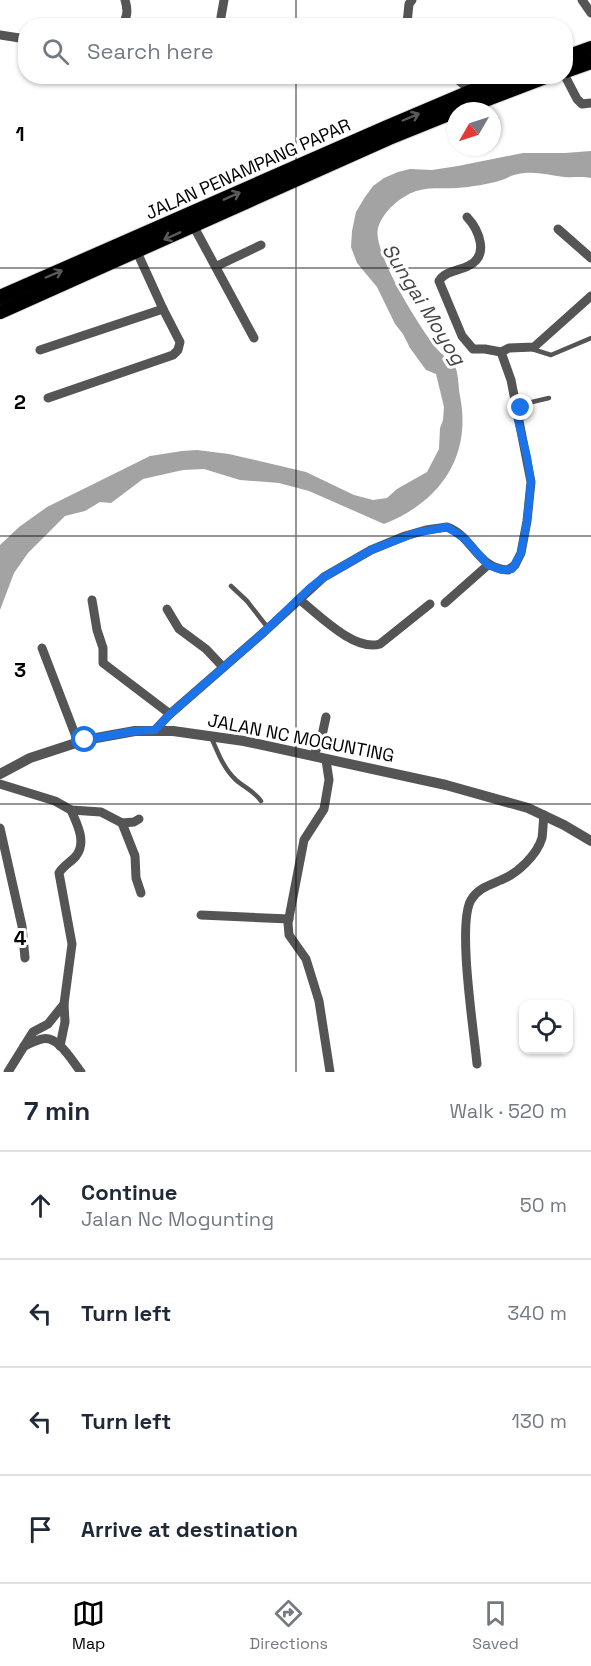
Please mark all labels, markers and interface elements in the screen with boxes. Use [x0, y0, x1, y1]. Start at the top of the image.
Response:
search box [18, 18, 573, 84]
icon: search [39, 35, 72, 68]
text: Search here [87, 37, 214, 65]
north arrow [447, 102, 501, 156]
one-way arrow [401, 111, 419, 122]
street label: JALAN PENAMPANG PAPAR [142, 113, 354, 224]
text: 1 [15, 121, 25, 147]
one-way arrow [223, 190, 241, 201]
one-way arrow [163, 232, 181, 243]
water label: Sungai Moyog [376, 238, 472, 370]
one-way arrow [44, 268, 62, 279]
text: 2 [14, 389, 26, 415]
route end [507, 394, 533, 420]
text: 3 [14, 657, 26, 683]
street label: JALAN NC MOGUNTING [206, 708, 396, 767]
route start [71, 726, 97, 752]
text: 4 [14, 925, 27, 951]
map controls [519, 1000, 573, 1054]
button: locate [519, 1000, 573, 1054]
text: 7 min [24, 1094, 90, 1128]
text: Walk · 520 m [449, 1098, 567, 1124]
text: Continue [81, 1178, 177, 1206]
icon: ahead [24, 1189, 57, 1222]
text: 50 m [520, 1192, 567, 1218]
text: Jalan Nc Mogunting [81, 1206, 274, 1232]
icon: left [24, 1297, 57, 1330]
text: Turn left [81, 1299, 171, 1327]
text: 340 m [507, 1300, 567, 1326]
icon: left [24, 1405, 57, 1438]
text: Turn left [81, 1407, 171, 1435]
text: 130 m [511, 1408, 567, 1434]
icon: arrive [24, 1513, 57, 1546]
text: Arrive at destination [81, 1515, 298, 1543]
tab: Map [72, 1597, 105, 1654]
tab: Directions [250, 1597, 328, 1654]
tab: Saved [472, 1597, 519, 1654]

